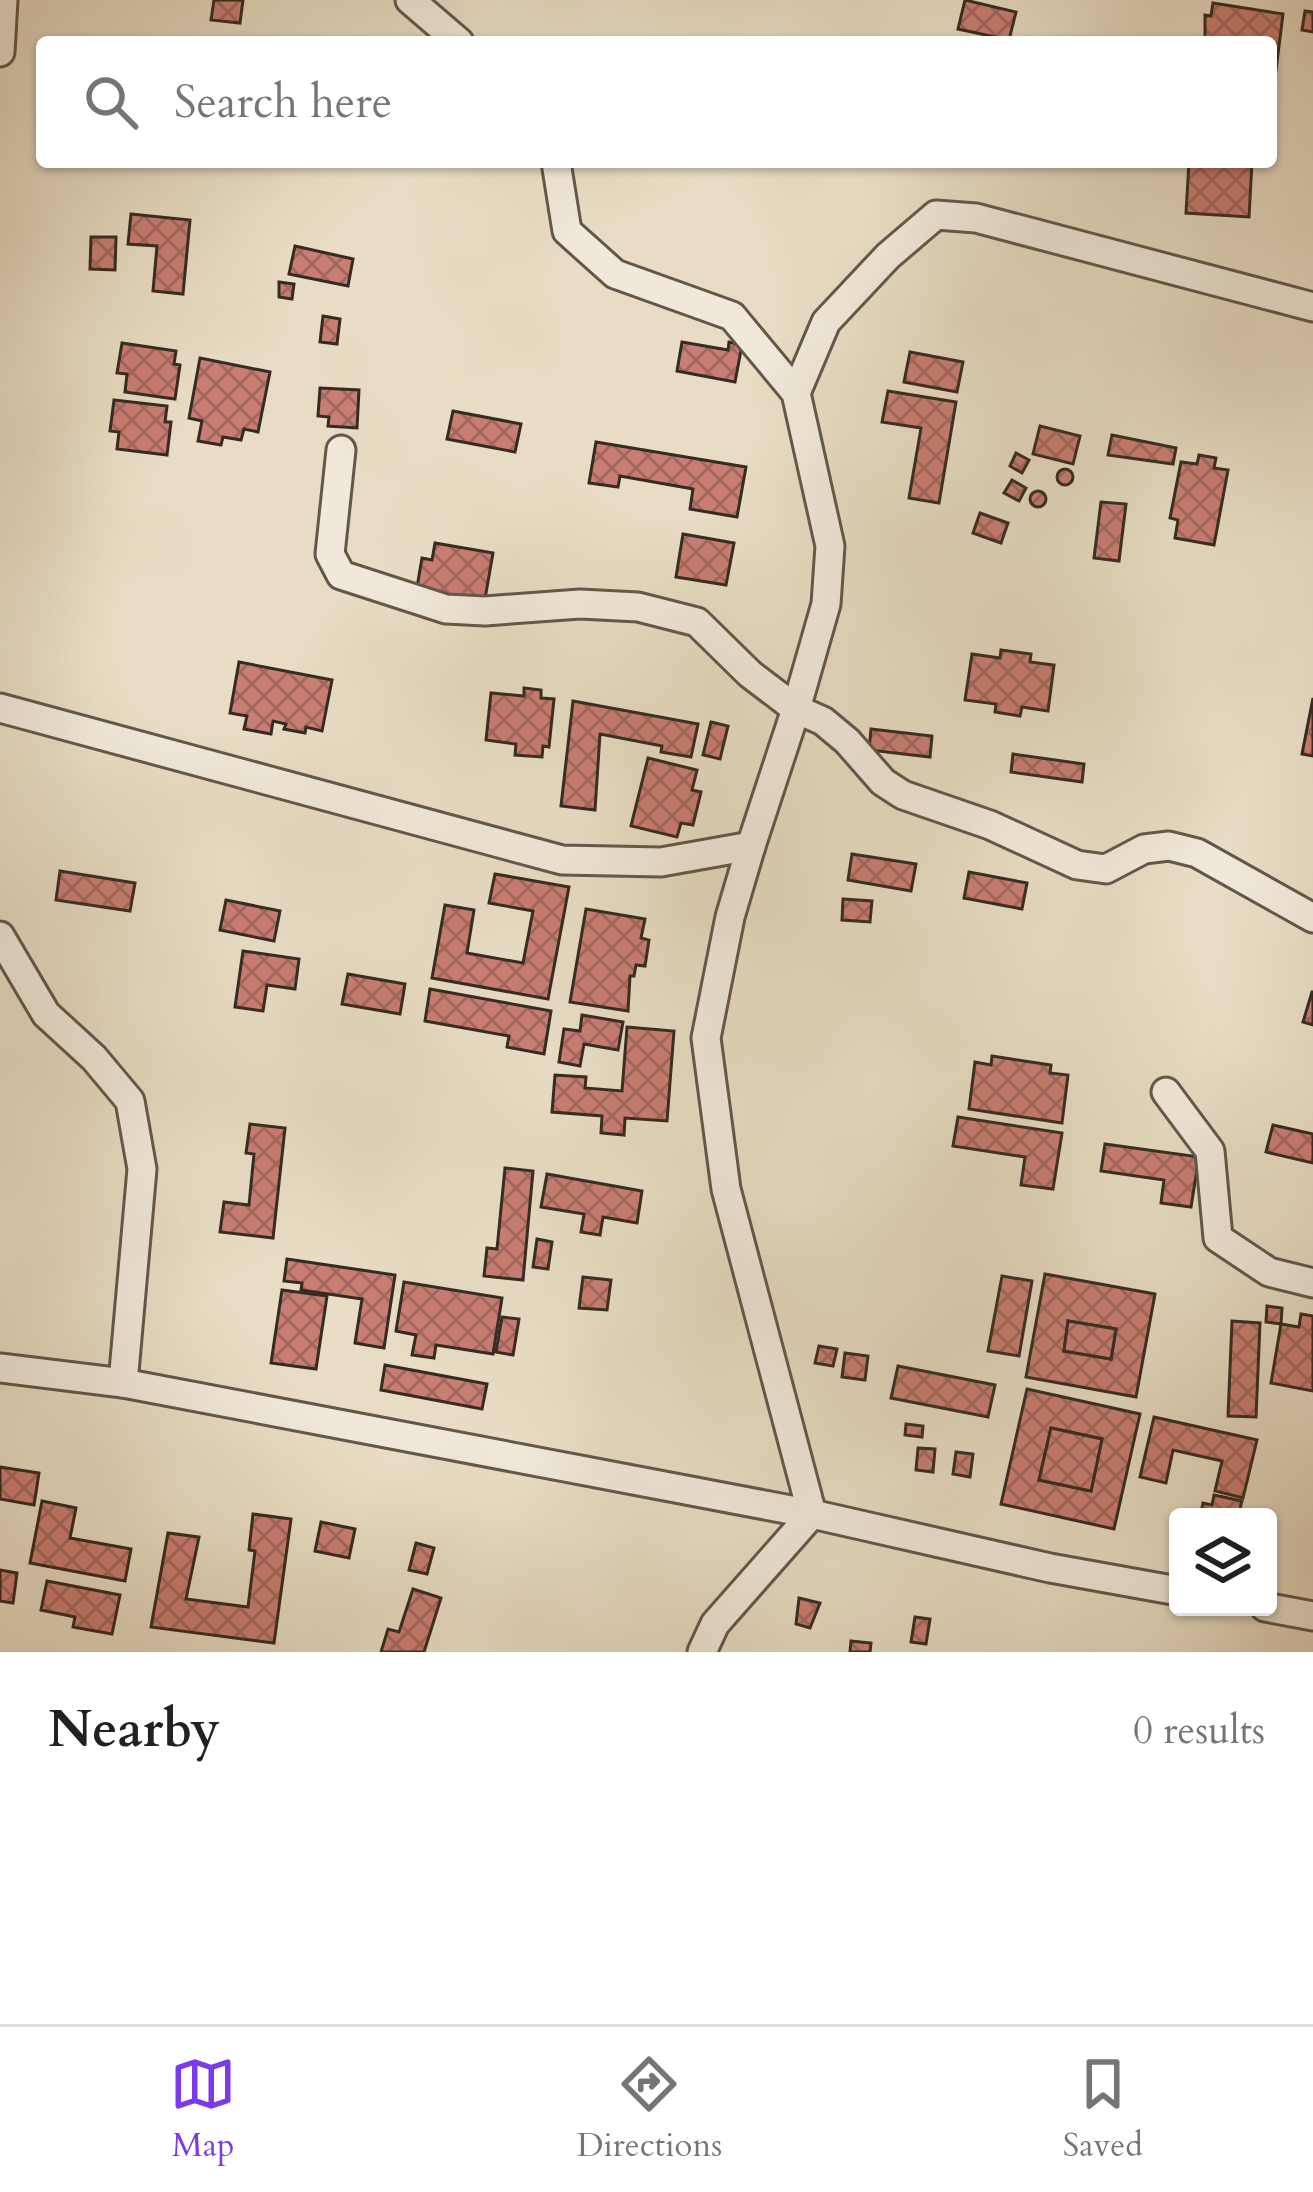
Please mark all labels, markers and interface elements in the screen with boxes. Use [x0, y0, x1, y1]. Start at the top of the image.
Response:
search box [36, 36, 1277, 168]
icon: search [78, 69, 144, 135]
text: Search here [174, 72, 392, 133]
map controls [1169, 1508, 1277, 1616]
button: layers [1169, 1508, 1277, 1616]
text: Nearby [48, 1695, 220, 1765]
text: 0 results [1133, 1704, 1265, 1757]
tab: Map [170, 2051, 236, 2168]
tab: Directions [577, 2051, 722, 2168]
tab: Saved [1063, 2051, 1143, 2168]

